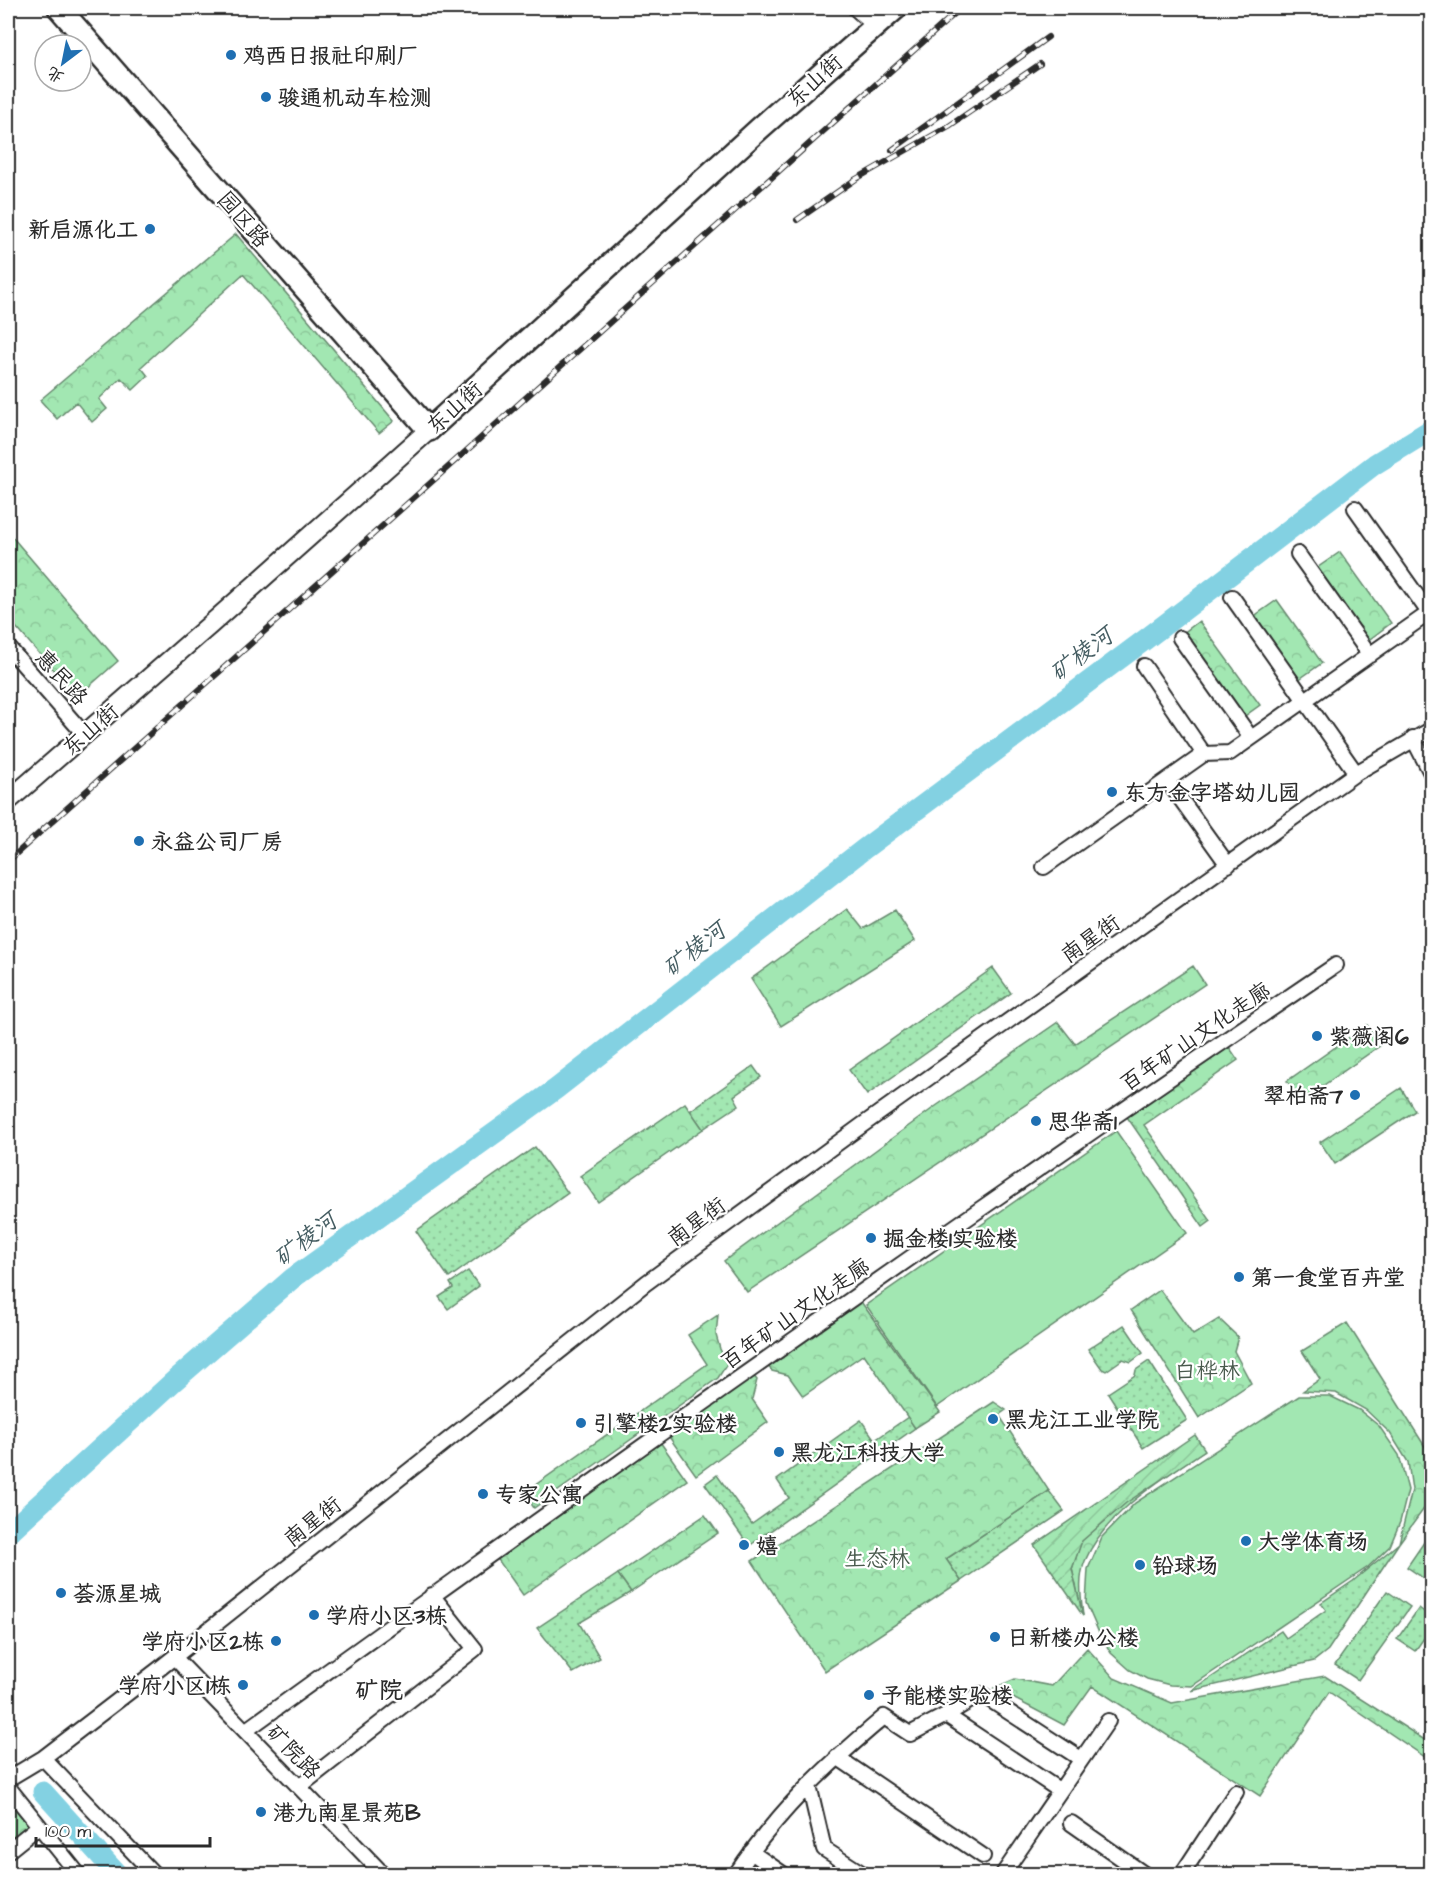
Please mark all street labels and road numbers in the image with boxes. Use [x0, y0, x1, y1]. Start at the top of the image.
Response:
street label: 东山街 [780, 48, 850, 115]
street label: 园区路 [210, 185, 276, 255]
street label: 东山街 [420, 375, 490, 442]
street label: 惠民路 [27, 643, 94, 713]
street label: 东山街 [56, 697, 126, 763]
street label: 南星街 [1055, 908, 1127, 971]
street label: 百年矿山文化走廊 [1114, 975, 1277, 1099]
street label: 南星街 [661, 1190, 733, 1254]
street label: 百年矿山文化走廊 [715, 1251, 877, 1377]
street label: 南星街 [277, 1490, 348, 1555]
street label: 矿院路 [259, 1718, 327, 1787]

